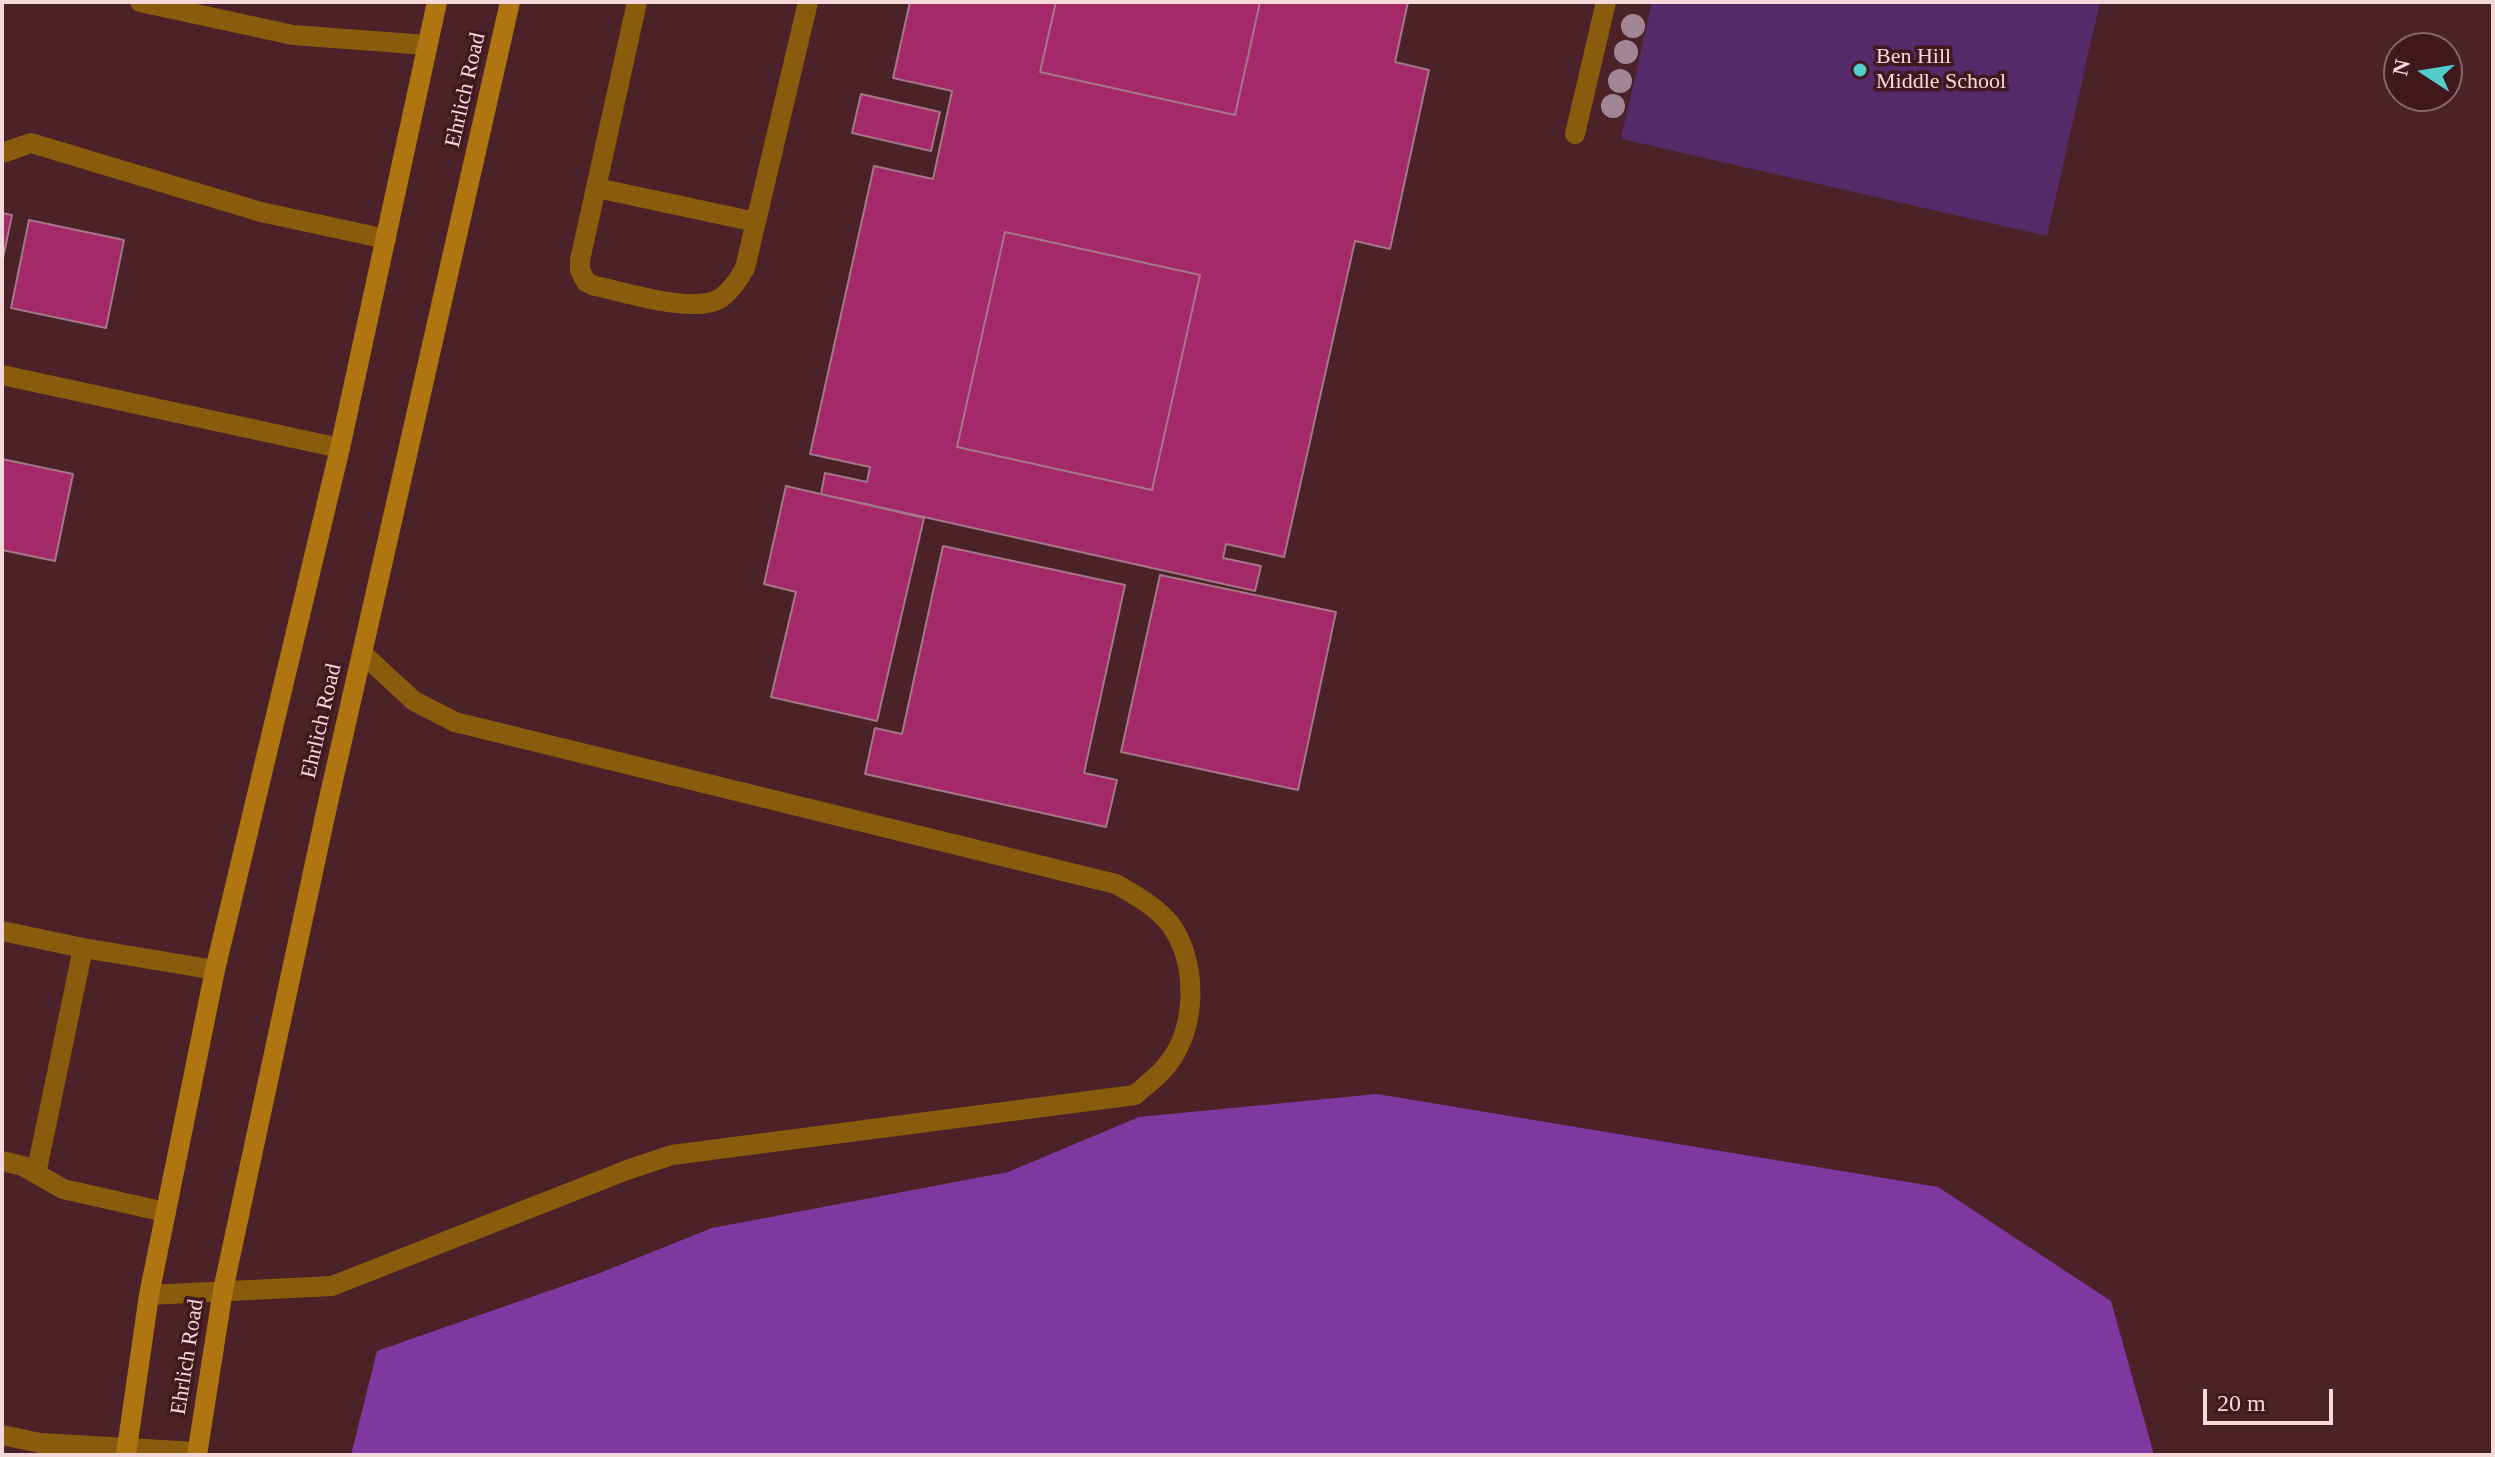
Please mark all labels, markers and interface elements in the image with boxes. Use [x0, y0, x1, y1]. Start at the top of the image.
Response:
street label: Ehrlich Road [440, 30, 492, 150]
north arrow [2383, 32, 2463, 112]
place label: Ben Hill Middle School [1876, 44, 2006, 96]
text: N [2387, 57, 2415, 78]
marker: Ben Hill Middle School [1851, 61, 1869, 79]
street label: Ehrlich Road [296, 661, 348, 781]
street label: Ehrlich Road [166, 1297, 210, 1417]
scale bar [2207, 1373, 2337, 1423]
text: 20 m [2217, 1390, 2266, 1416]

